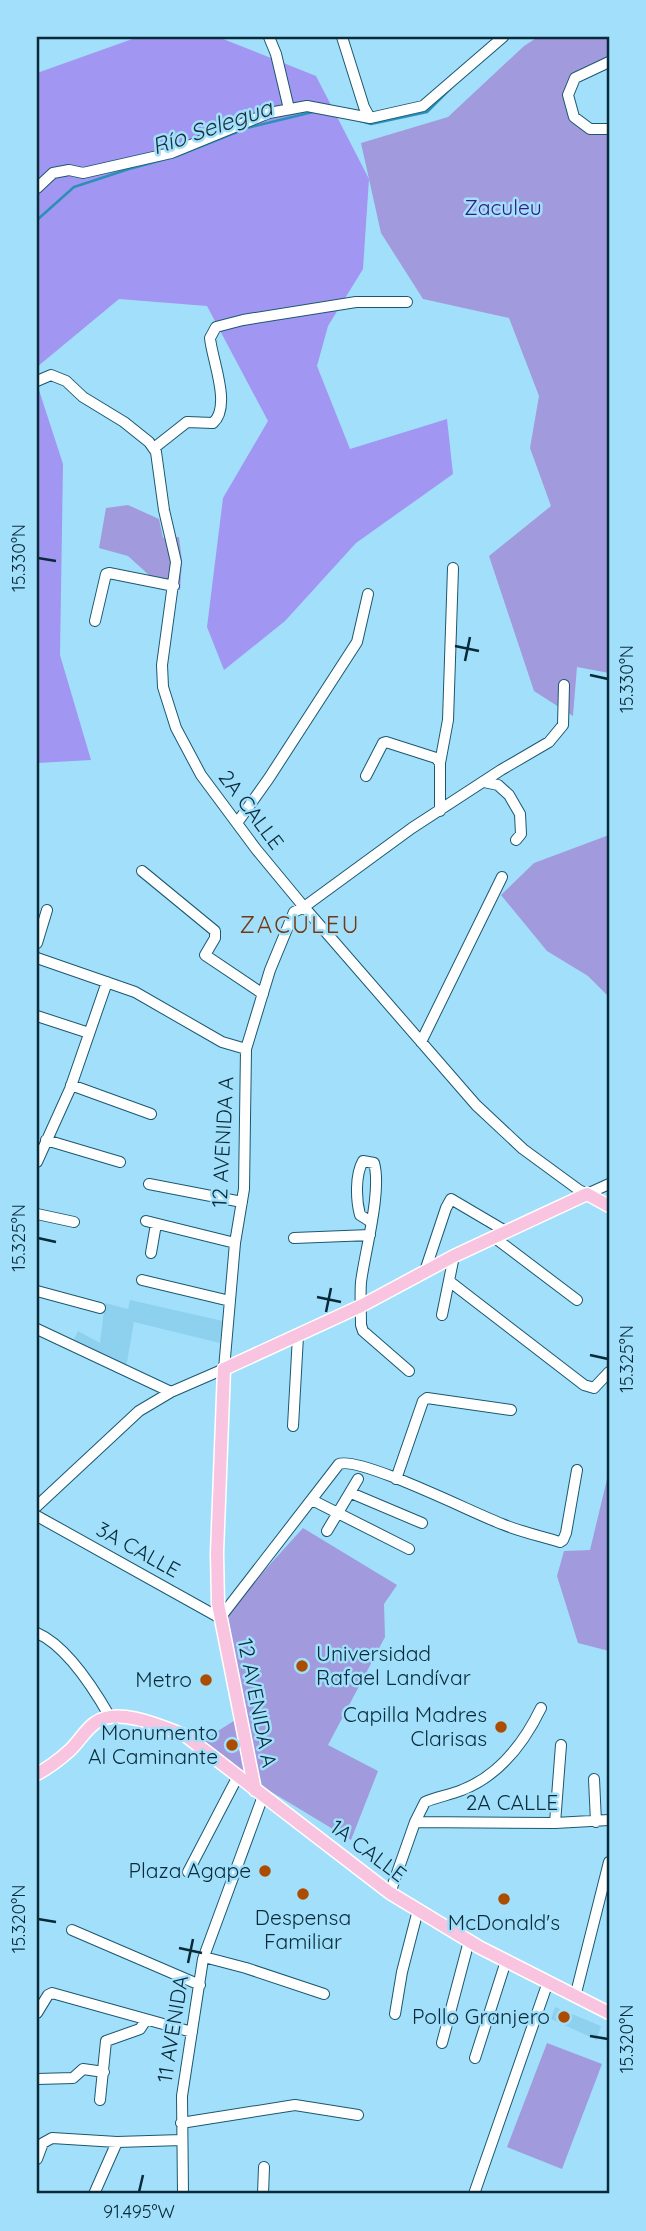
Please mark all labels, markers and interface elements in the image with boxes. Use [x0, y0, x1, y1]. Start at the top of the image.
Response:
water label: Río Selegua [148, 92, 277, 161]
park label: Zaculeu [464, 194, 542, 220]
text: 15.330°N [7, 524, 30, 592]
text: 15.330°N [615, 645, 638, 713]
street label: 2A CALLE [214, 765, 290, 854]
district label: ZACULEU [239, 909, 361, 939]
street label: 12 AVENIDA A [206, 1076, 238, 1208]
text: 15.325°N [7, 1204, 30, 1272]
text: 15.325°N [615, 1325, 638, 1393]
street label: 3A CALLE [92, 1515, 185, 1583]
street label: 12 AVENIDA A [233, 1636, 283, 1770]
place label: Universidad Rafael Landívar [316, 1640, 471, 1690]
marker: Universidad Rafael Landívar [294, 1658, 310, 1674]
place label: Metro [135, 1666, 192, 1692]
marker: Metro [198, 1672, 214, 1688]
place label: Capilla Madres Clarisas [343, 1701, 487, 1751]
place label: Monumento Al Caminante [88, 1719, 218, 1769]
marker: Capilla Madres Clarisas [493, 1719, 509, 1735]
marker: Monumento Al Caminante [224, 1737, 240, 1753]
street label: 2A CALLE [466, 1789, 558, 1815]
street label: 1A CALLE [325, 1813, 412, 1887]
place label: Plaza Agape [129, 1857, 251, 1883]
marker: Plaza Agape [257, 1863, 273, 1879]
text: 15.320°N [7, 1885, 30, 1953]
marker: Despensa Familiar [295, 1886, 311, 1902]
marker: McDonald's [496, 1891, 512, 1907]
place label: Despensa Familiar [255, 1904, 351, 1954]
place label: McDonald's [448, 1909, 560, 1935]
street label: 11 AVENIDA [151, 1973, 193, 2084]
place label: Pollo Granjero [412, 2003, 550, 2029]
text: 15.320°N [615, 2005, 638, 2073]
marker: Pollo Granjero [556, 2009, 572, 2025]
text: 91.495°W [103, 2200, 175, 2223]

